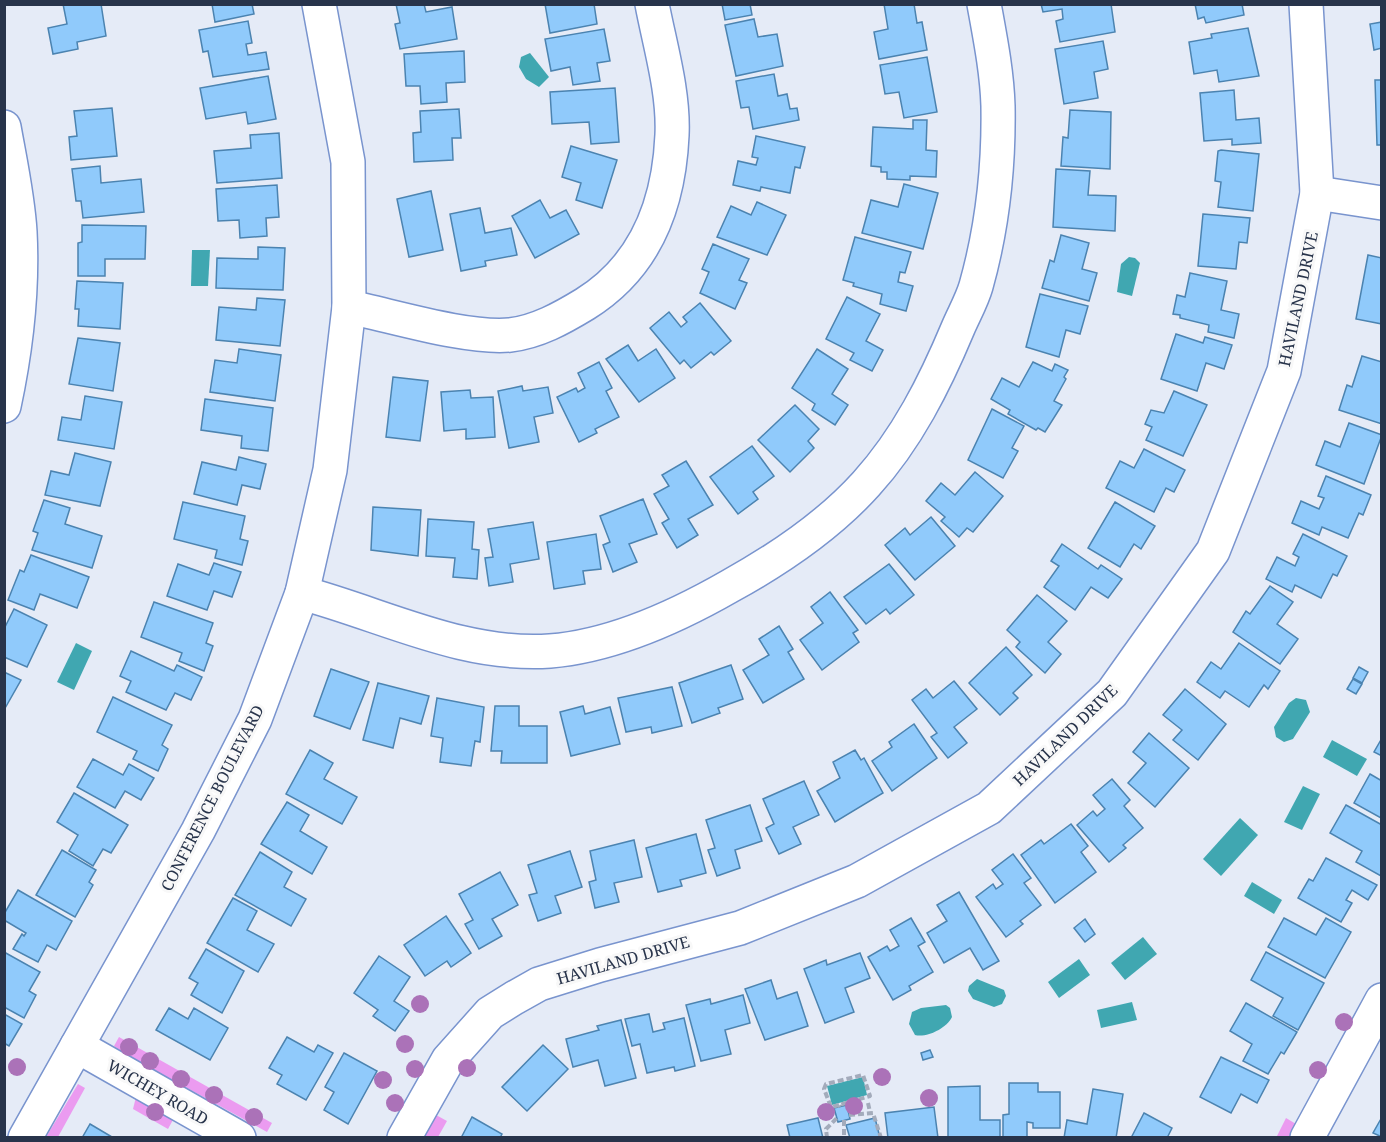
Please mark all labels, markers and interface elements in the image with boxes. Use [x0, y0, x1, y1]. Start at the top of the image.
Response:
street label: HAVILAND DRIVE [1273, 230, 1323, 368]
street label: HAVILAND DRIVE [1008, 679, 1122, 791]
street label: CONFERENCE BOULEVARD [155, 701, 269, 895]
street label: HAVILAND DRIVE [554, 930, 692, 990]
street label: WICHEY ROAD [103, 1054, 213, 1130]

